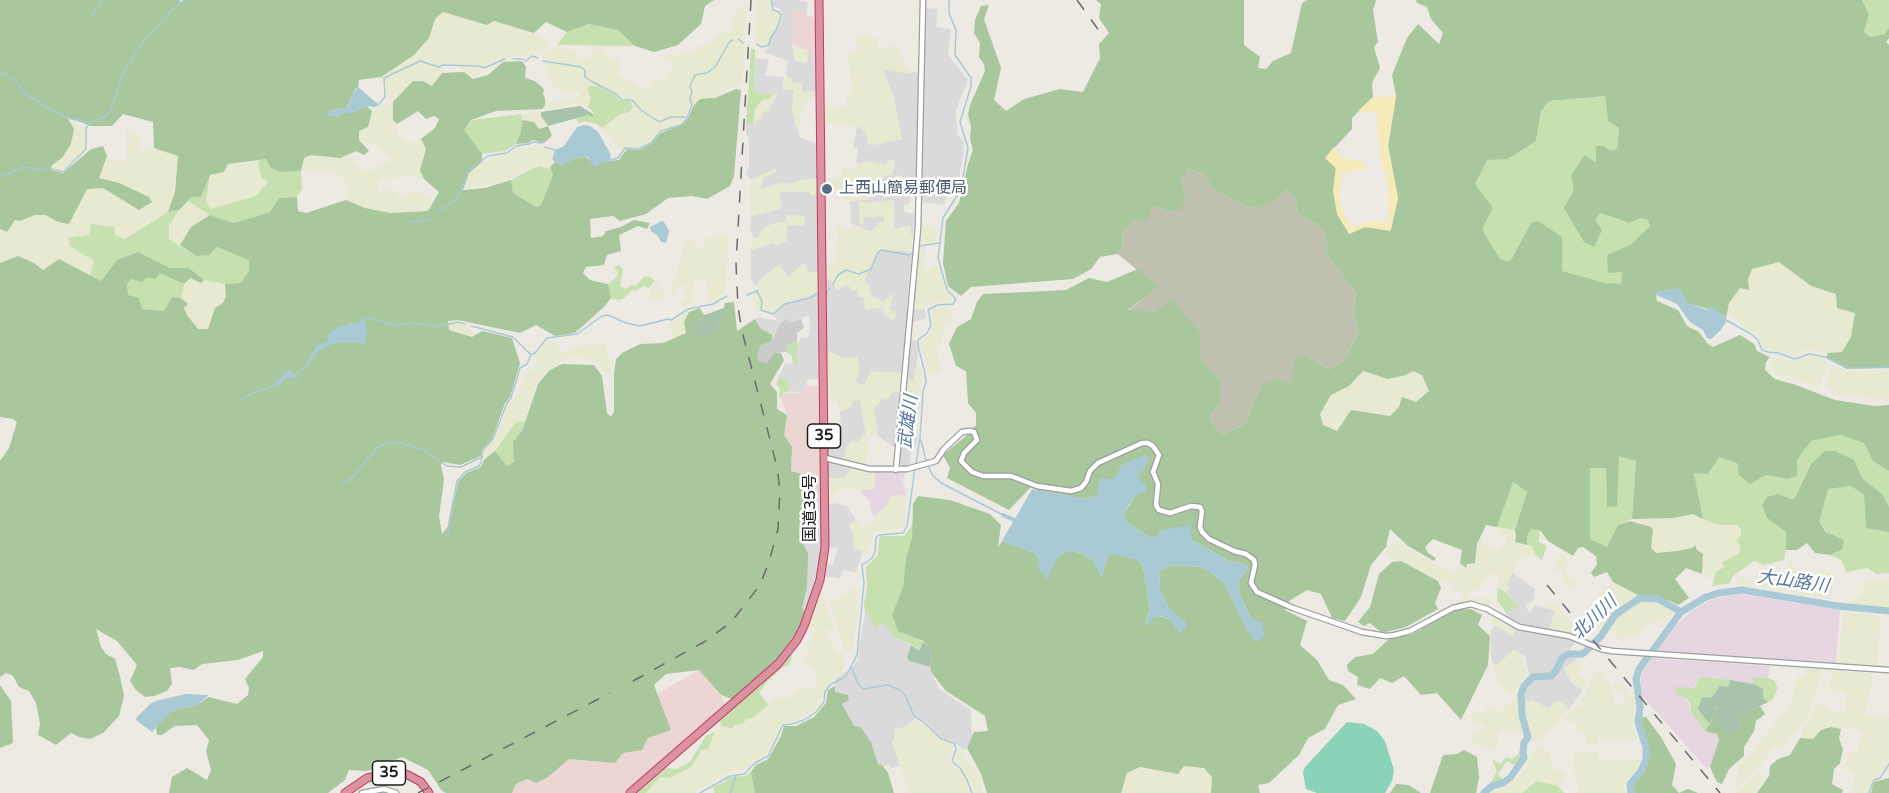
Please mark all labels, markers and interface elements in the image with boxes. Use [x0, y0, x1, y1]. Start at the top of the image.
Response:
place label: 上西山簡易郵便局 [839, 179, 967, 199]
marker: 上西山簡易郵便局 [820, 182, 834, 196]
water label: 武雄川 [895, 394, 923, 450]
road number: 35 [808, 424, 840, 448]
street label: 国道35号 [801, 474, 821, 542]
water label: 大山路川 [1756, 566, 1830, 598]
water label: 北川川 [1568, 591, 1622, 645]
road number: 35 [372, 761, 406, 785]

